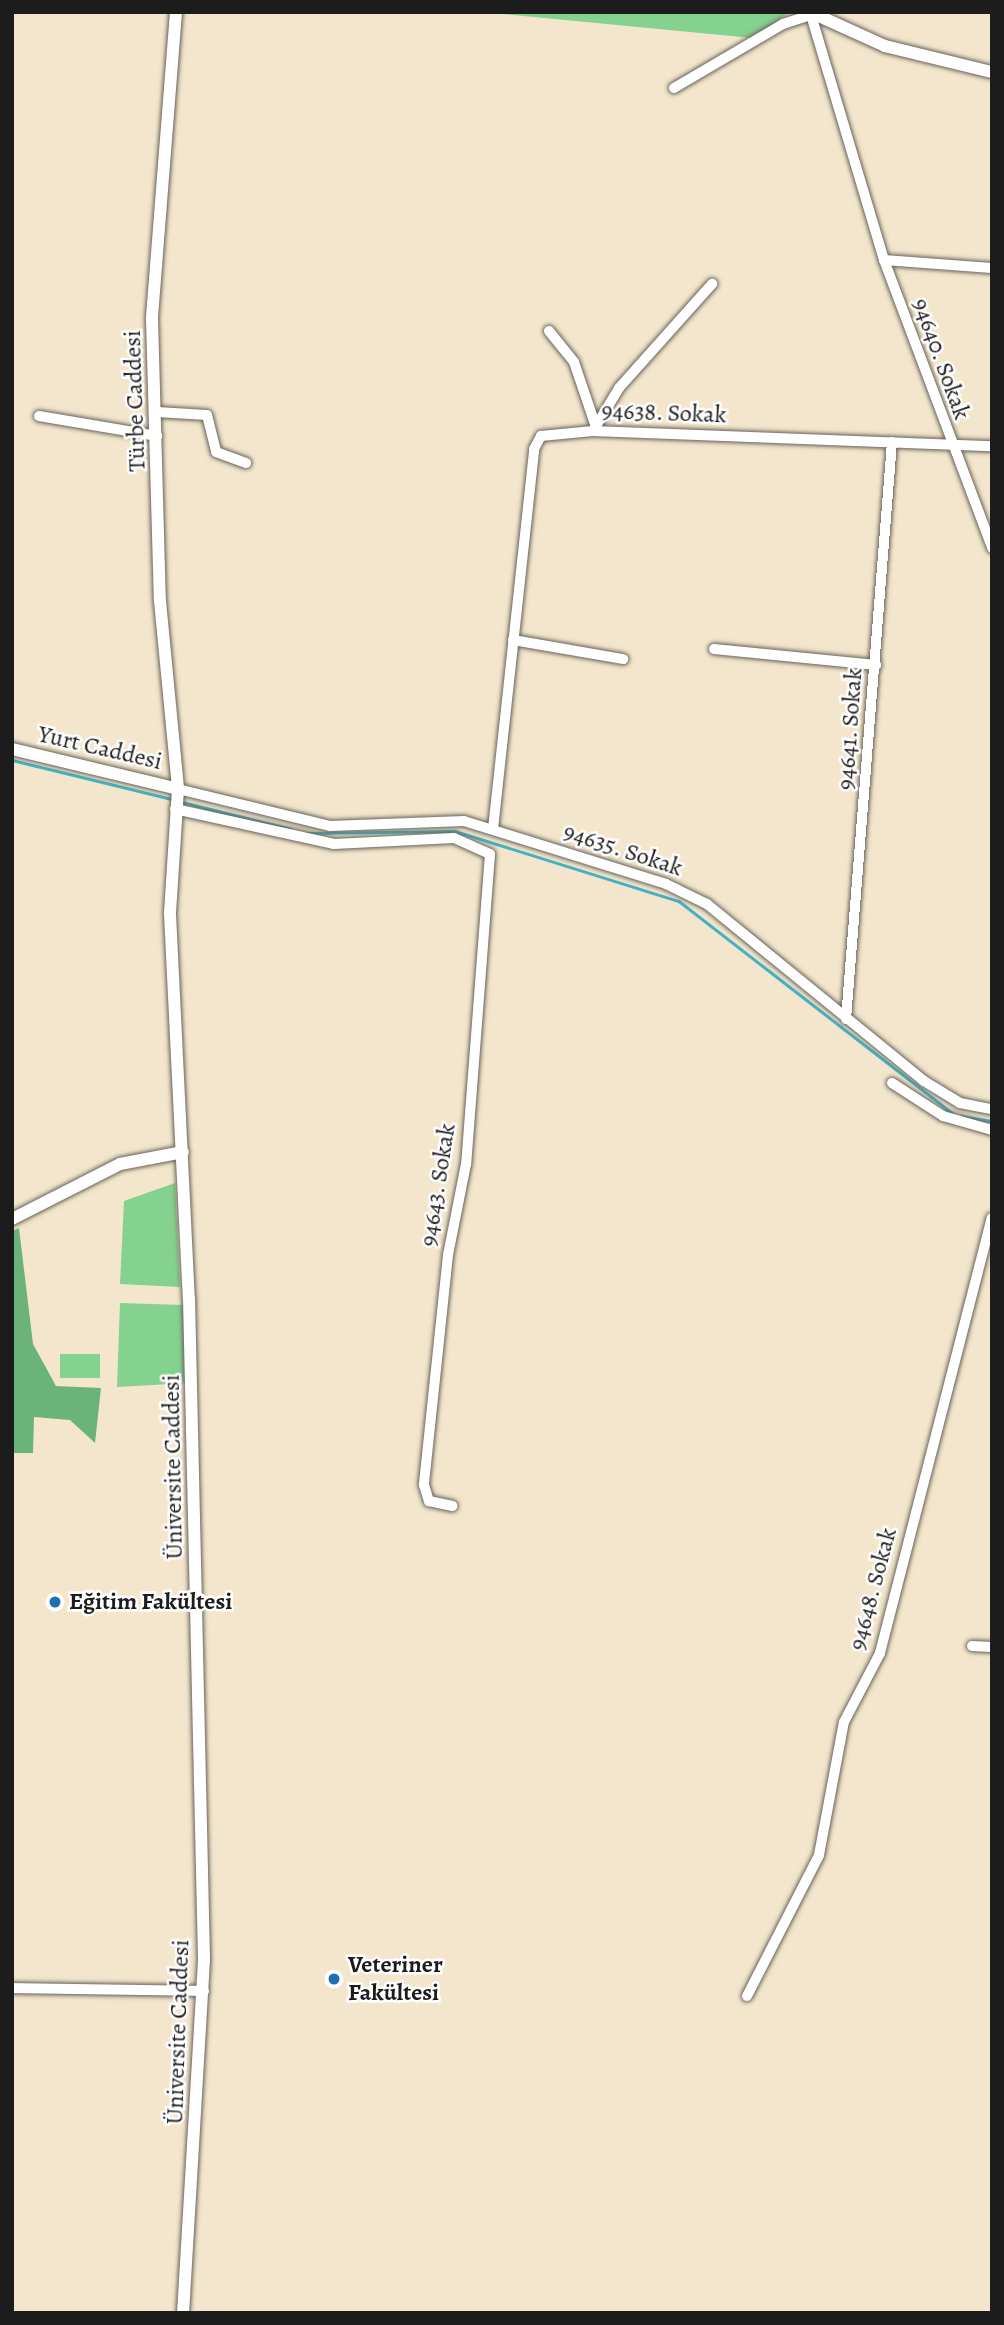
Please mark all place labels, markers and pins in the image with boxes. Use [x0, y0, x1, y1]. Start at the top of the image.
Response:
place label: Eğitim Fakültesi [69, 1588, 232, 1616]
marker: Eğitim Fakültesi [47, 1594, 63, 1610]
place label: Veteriner Fakültesi [348, 1951, 443, 2007]
marker: Veteriner Fakültesi [326, 1971, 342, 1987]

